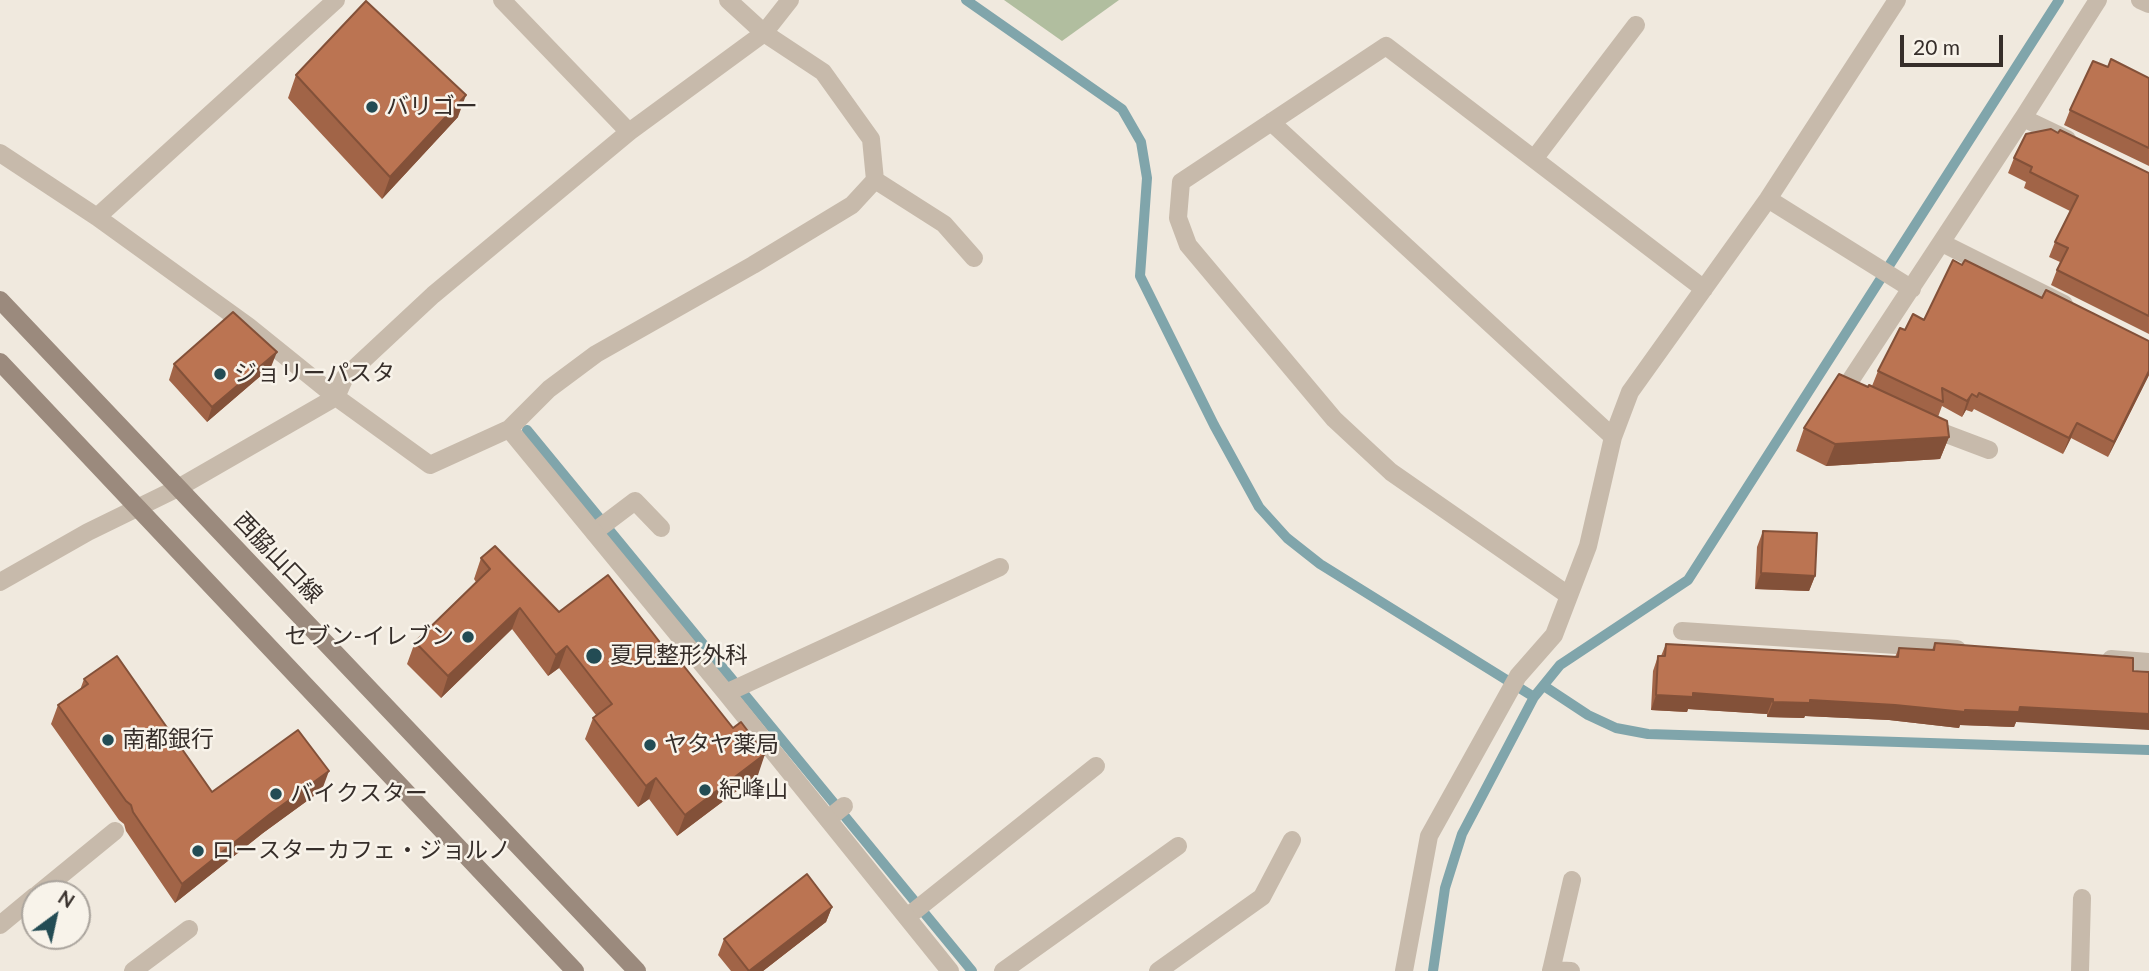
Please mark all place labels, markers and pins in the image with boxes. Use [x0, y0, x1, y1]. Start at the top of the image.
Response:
place label: バリゴー [386, 93, 478, 121]
marker: バリゴー [364, 99, 380, 115]
place label: ジョリーパスタ [234, 360, 395, 388]
marker: ジョリーパスタ [212, 366, 228, 382]
place label: セブン-イレブン [284, 623, 454, 651]
marker: セブン-イレブン [460, 629, 476, 645]
place label: 夏見整形外科 [610, 642, 748, 670]
marker: 夏見整形外科 [584, 646, 604, 666]
place label: 南都銀行 [122, 726, 214, 754]
place label: ヤタヤ薬局 [664, 731, 779, 759]
marker: 南都銀行 [100, 732, 116, 748]
marker: ヤタヤ薬局 [642, 737, 658, 753]
place label: 紀峰山 [719, 776, 788, 804]
place label: バイクスター [290, 780, 428, 808]
marker: 紀峰山 [697, 782, 713, 798]
marker: バイクスター [268, 786, 284, 802]
place label: ロースターカフェ・ジョルノ [212, 837, 511, 865]
marker: ロースターカフェ・ジョルノ [190, 843, 206, 859]

